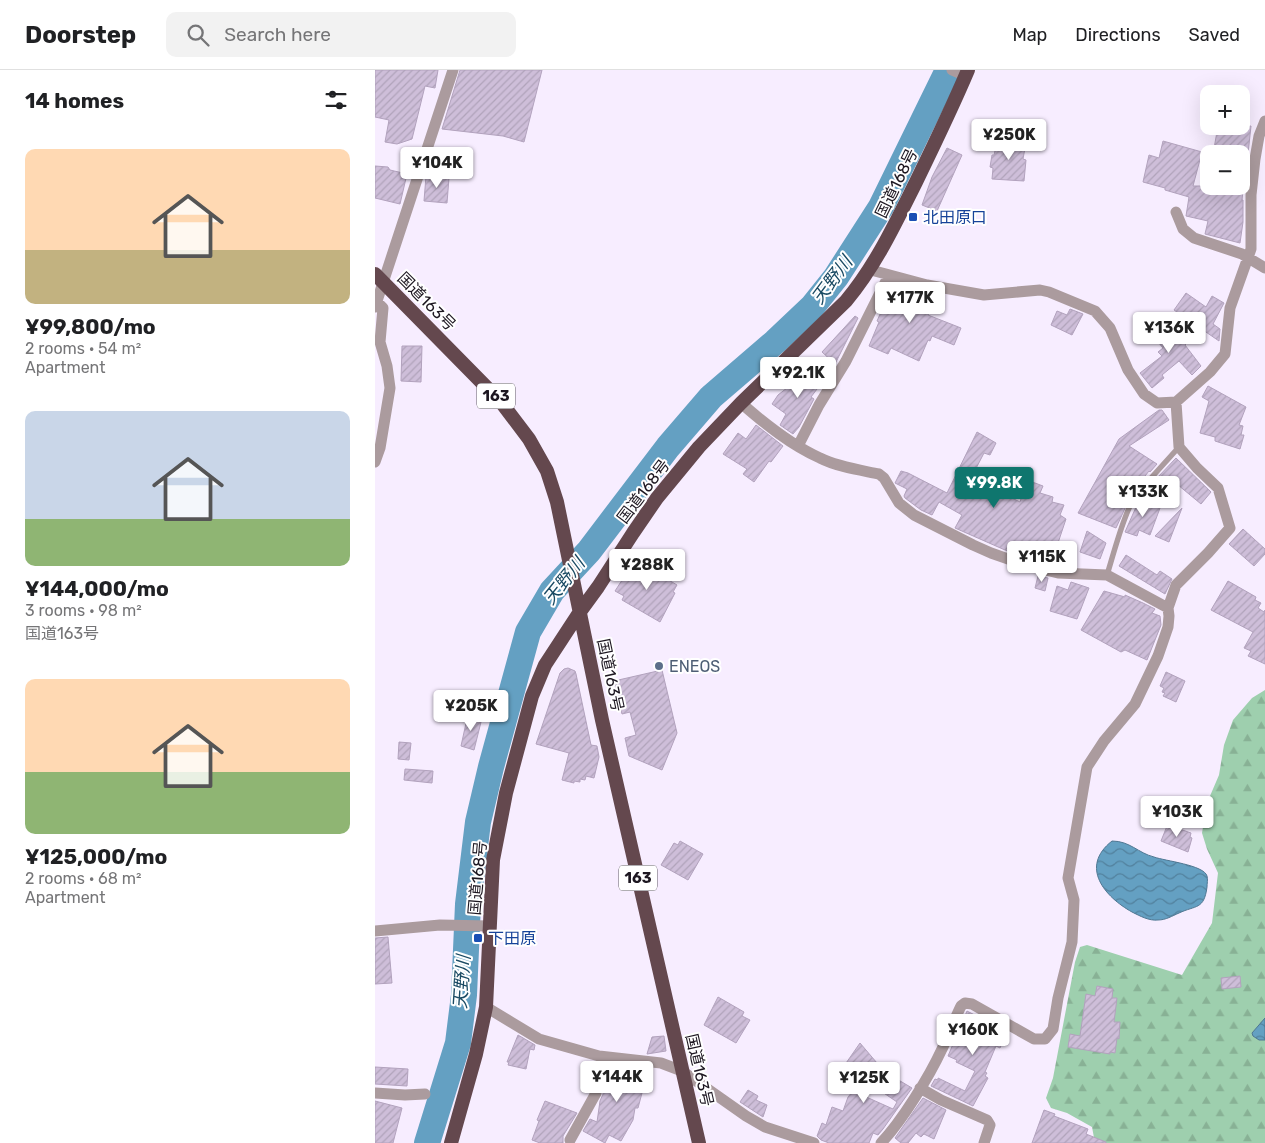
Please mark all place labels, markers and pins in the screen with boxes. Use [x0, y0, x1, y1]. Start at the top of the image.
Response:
pin: ¥250K [974, 118, 1044, 161]
pin: ¥104K [402, 146, 472, 189]
place label: 北田原口 [923, 208, 987, 227]
marker: 北田原口 [907, 211, 919, 223]
pin: ¥177K [875, 282, 945, 324]
pin: ¥136K [1134, 312, 1204, 354]
pin: ¥92.1K [757, 356, 839, 399]
pin: ¥99.8K [953, 466, 1035, 509]
pin: ¥133K [1108, 476, 1178, 518]
pin: ¥115K [1007, 540, 1077, 583]
pin: ¥288K [612, 548, 682, 591]
place label: ENEOS [669, 657, 720, 676]
marker: ENEOS [653, 660, 665, 672]
pin: ¥205K [436, 690, 506, 732]
pin: ¥103K [1142, 796, 1212, 838]
place label: 下田原 [488, 929, 536, 948]
marker: 下田原 [472, 932, 484, 944]
pin: ¥160K [938, 1014, 1008, 1056]
pin: ¥144K [582, 1060, 652, 1103]
pin: ¥125K [829, 1062, 899, 1104]

